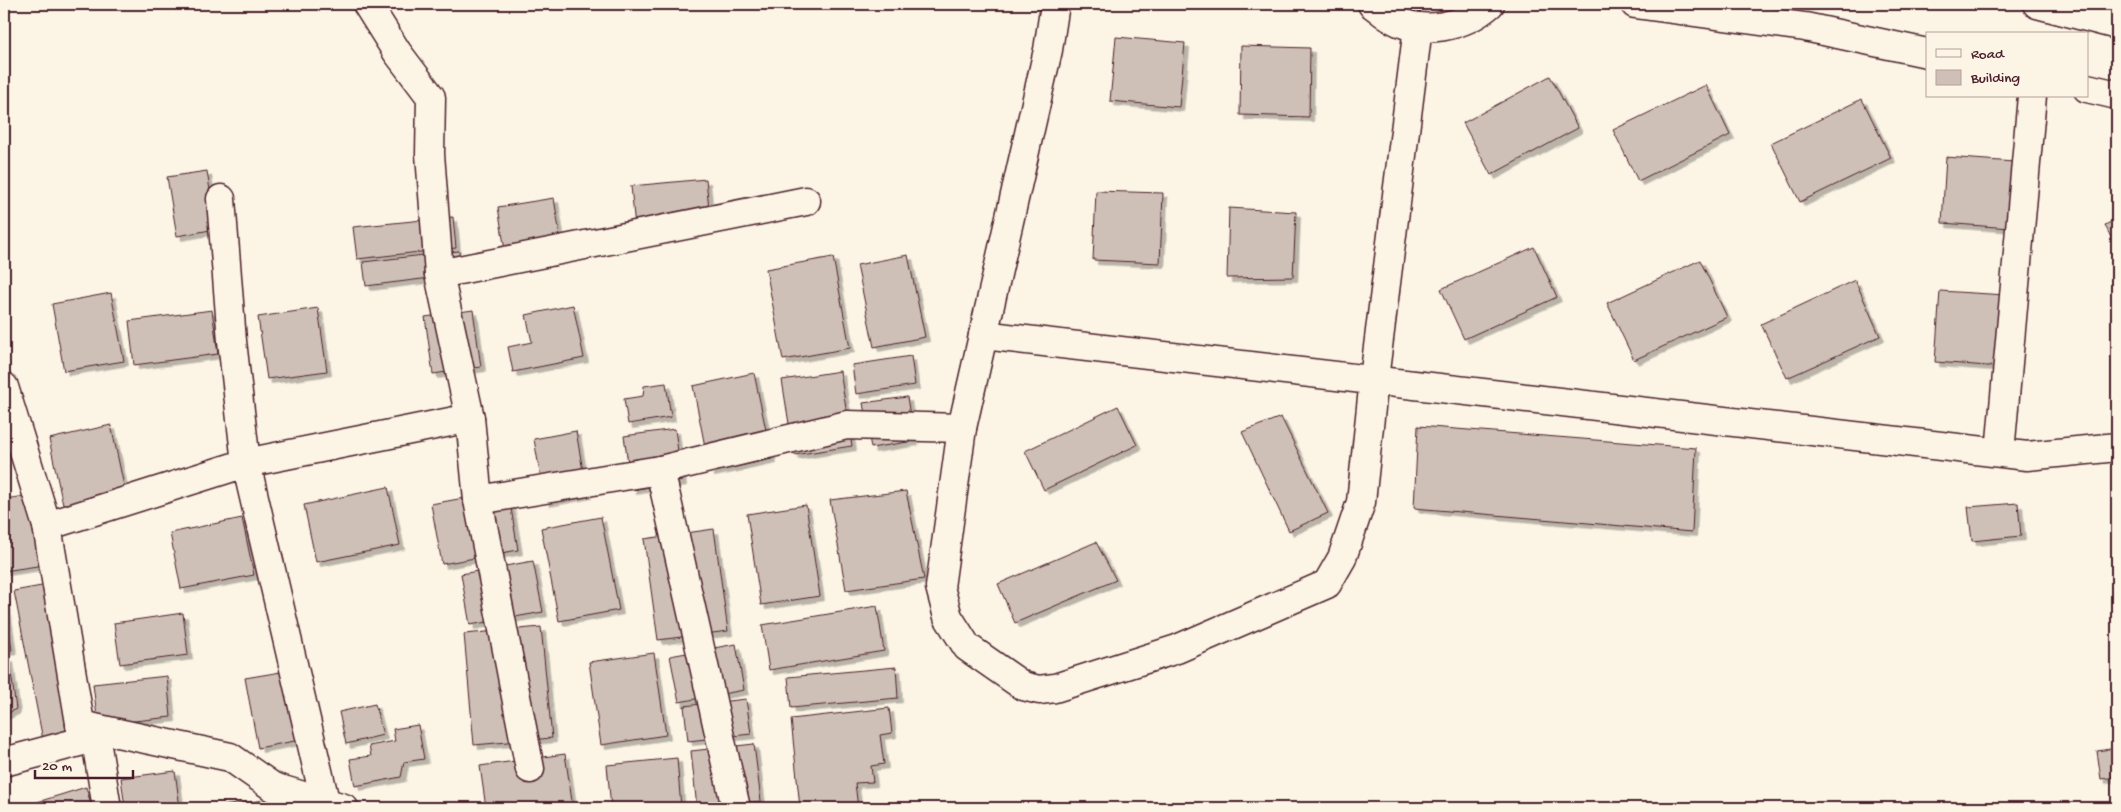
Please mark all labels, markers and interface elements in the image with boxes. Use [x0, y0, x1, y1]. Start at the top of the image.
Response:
legend [1926, 32, 2088, 98]
text: Road [1971, 46, 2005, 64]
text: Building [1970, 70, 2020, 88]
scale bar [35, 747, 132, 779]
text: 20 m [42, 758, 72, 776]

